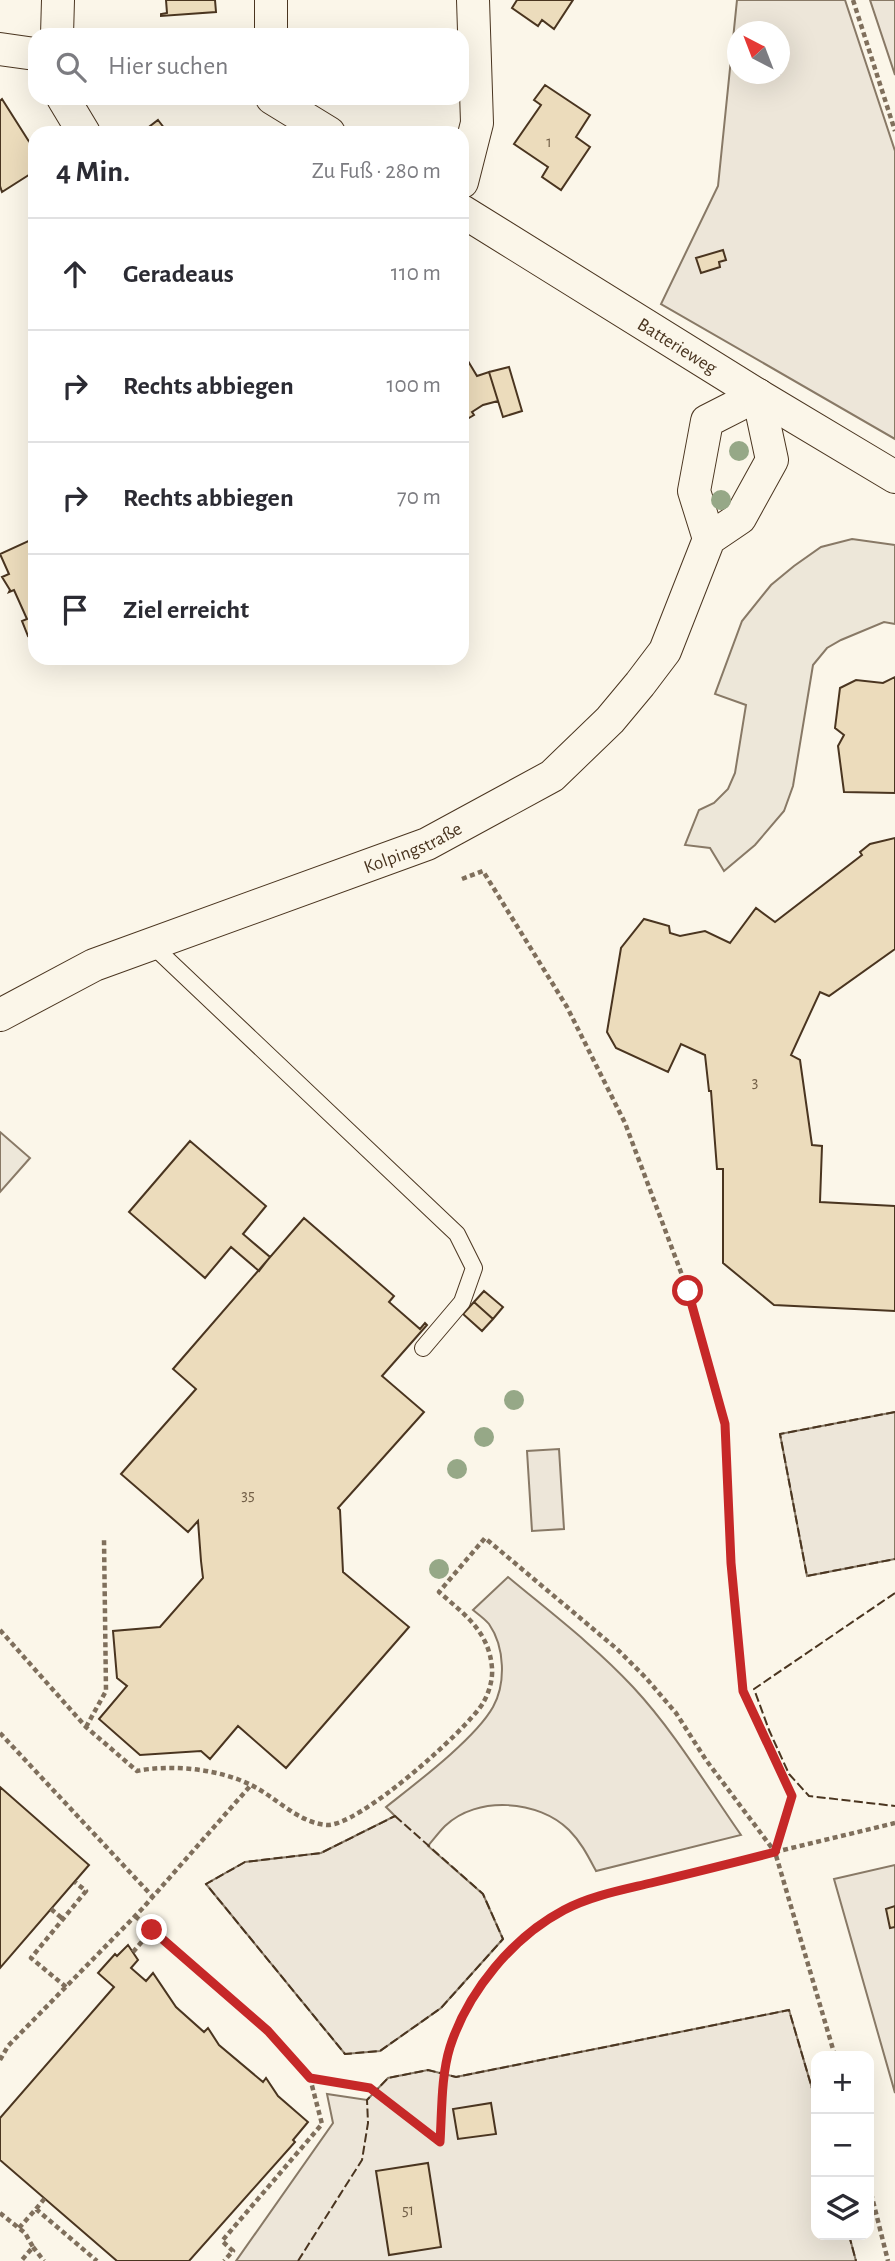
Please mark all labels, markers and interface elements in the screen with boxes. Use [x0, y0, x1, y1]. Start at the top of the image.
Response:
north arrow [727, 21, 790, 84]
search box [28, 28, 469, 105]
icon: search [52, 48, 90, 86]
text: Hier suchen [108, 53, 229, 79]
house number: 1 [546, 134, 552, 150]
text: 4 Min. [56, 157, 130, 187]
text: Zu Fuß · 280 m [312, 160, 441, 183]
icon: ahead [56, 255, 94, 293]
text: Geradeaus [123, 261, 234, 287]
text: 110 m [391, 262, 441, 285]
street label: Batterieweg [634, 315, 721, 378]
icon: right [56, 367, 94, 405]
text: Rechts abbiegen [123, 373, 294, 399]
text: 100 m [387, 374, 441, 397]
icon: right [56, 479, 94, 517]
text: Rechts abbiegen [123, 485, 294, 511]
text: 70 m [397, 486, 441, 509]
icon: arrive [56, 591, 94, 629]
text: Ziel erreicht [123, 597, 249, 623]
street label: Kolpingstraße [361, 819, 465, 877]
house number: 3 [752, 1074, 758, 1090]
route start [672, 1275, 703, 1306]
house number: 35 [241, 1487, 255, 1503]
route end [136, 1914, 167, 1945]
map controls [811, 2051, 874, 2240]
button: + [811, 2051, 874, 2114]
button: − [811, 2114, 874, 2177]
button: layers [811, 2177, 874, 2240]
house number: 51 [402, 2202, 414, 2218]

